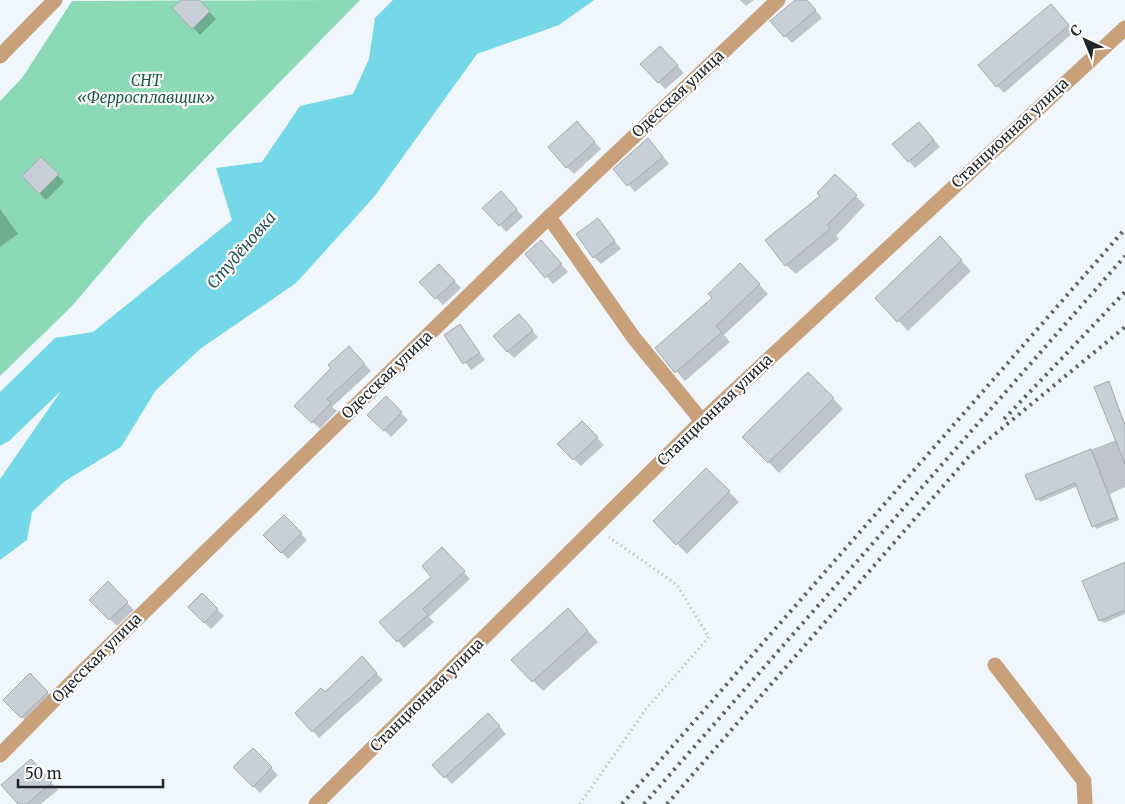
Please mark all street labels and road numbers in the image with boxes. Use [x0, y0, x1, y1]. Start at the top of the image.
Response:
street label: Одесская улица [628, 46, 728, 141]
street label: Станционная улица [947, 74, 1072, 192]
street label: Одесская улица [337, 327, 436, 423]
street label: Станционная улица [653, 350, 776, 470]
street label: Одесская улица [48, 609, 145, 706]
street label: Станционная улица [366, 634, 487, 755]

